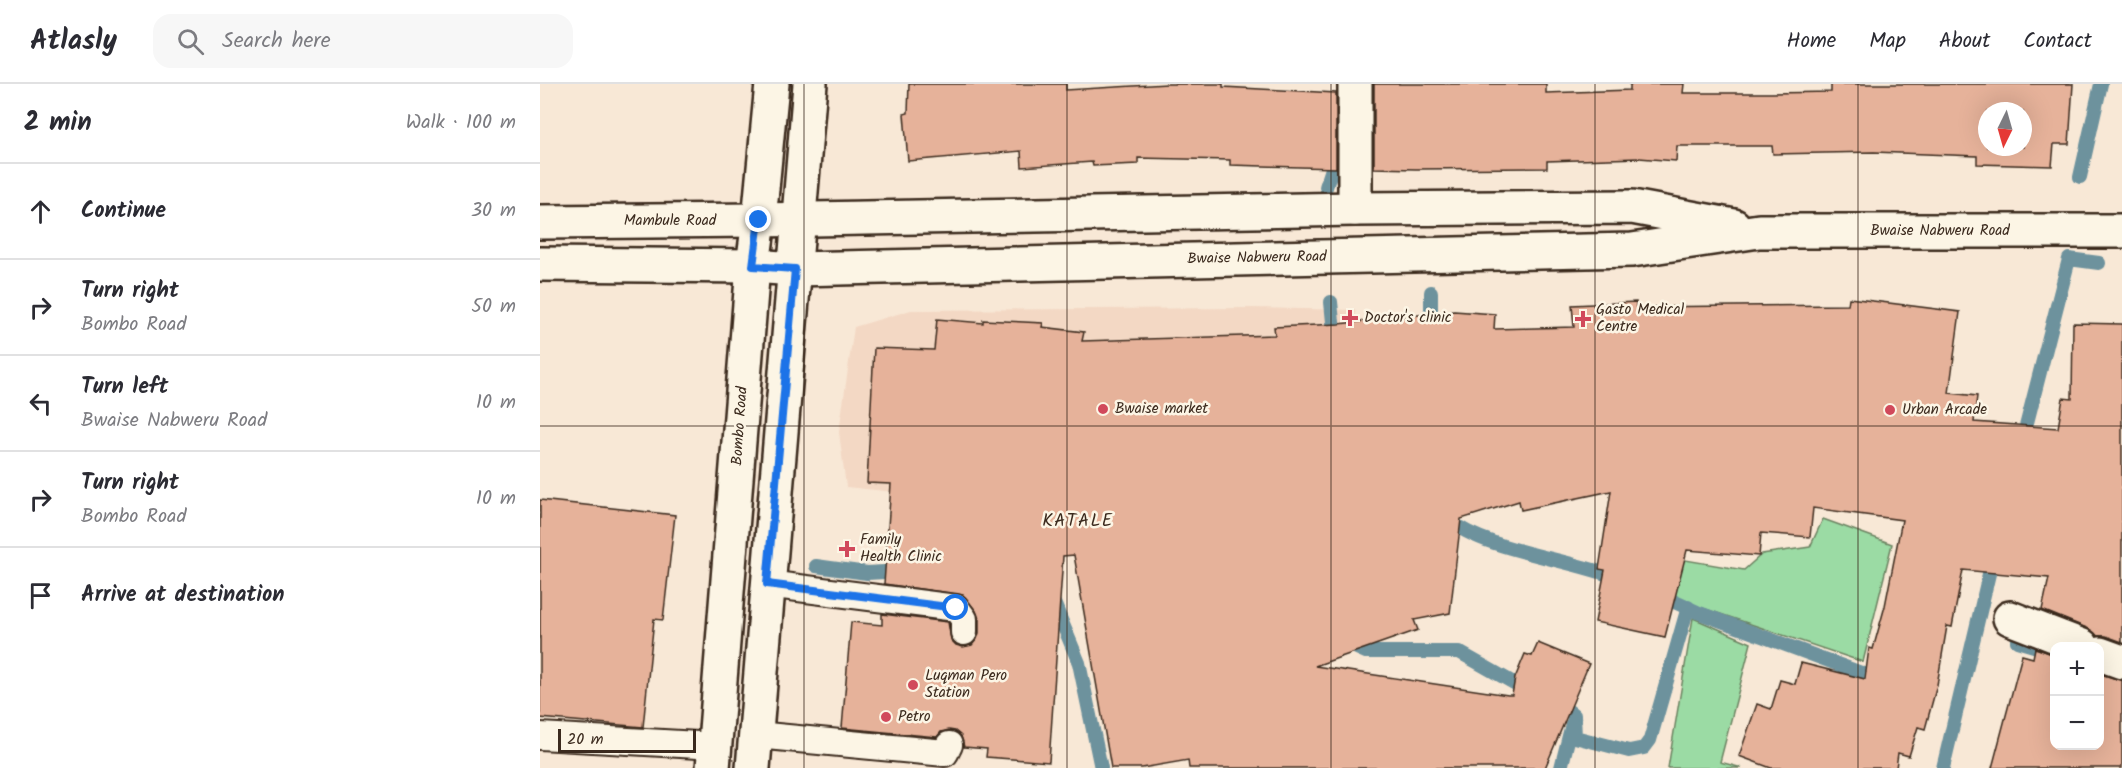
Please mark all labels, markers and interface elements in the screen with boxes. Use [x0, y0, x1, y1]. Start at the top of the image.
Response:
search box [153, 14, 573, 68]
text: Atlasly [30, 19, 117, 64]
text: Search here [222, 24, 331, 59]
icon: search [174, 25, 207, 58]
text: Home [1787, 25, 1836, 58]
text: Map [1869, 25, 1906, 58]
text: About [1939, 25, 1990, 58]
text: Contact [2023, 25, 2092, 58]
text: 2 min [24, 102, 92, 144]
north arrow [1978, 102, 2032, 156]
text: Walk · 100 m [406, 107, 516, 139]
text: Continue [81, 194, 166, 229]
icon: ahead [24, 195, 57, 228]
text: 30 m [471, 195, 516, 227]
route end [745, 206, 771, 232]
street label: Mambule Road [624, 209, 717, 233]
street label: Bwaise Nabweru Road [1870, 219, 2010, 243]
street label: Bwaise Nabweru Road [1187, 245, 1328, 271]
text: Turn right [81, 274, 179, 309]
icon: right [24, 291, 57, 324]
text: 50 m [471, 291, 516, 323]
place label: Gasto Medical Centre [1596, 298, 1685, 339]
place label: Doctor's clinic [1364, 306, 1452, 330]
text: Bombo Road [81, 309, 186, 341]
marker: Doctor's clinic [1341, 309, 1359, 327]
marker: Gasto Medical Centre [1574, 310, 1592, 328]
text: Turn left [81, 370, 168, 405]
street label: Bombo Road [725, 385, 755, 466]
icon: left [24, 387, 57, 420]
text: 10 m [476, 387, 516, 419]
place label: Bwaise market [1115, 397, 1208, 421]
place label: Urban Arcade [1902, 398, 1987, 422]
marker: Bwaise market [1096, 402, 1110, 416]
marker: Urban Arcade [1883, 403, 1897, 417]
text: Bwaise Nabweru Road [81, 405, 267, 437]
text: Turn right [81, 466, 179, 501]
icon: right [24, 483, 57, 516]
text: 10 m [476, 483, 516, 515]
text: Bombo Road [81, 501, 186, 533]
district label: KATALE [1042, 507, 1114, 536]
place label: Family Health Clinic [860, 528, 942, 569]
marker: Family Health Clinic [838, 540, 856, 558]
text: Arrive at destination [81, 578, 284, 613]
icon: arrive [24, 579, 57, 612]
route start [942, 594, 968, 620]
map controls [2050, 642, 2104, 750]
button: + [2050, 642, 2104, 696]
place label: Luqman Pero Station [925, 664, 1007, 705]
marker: Luqman Pero Station [906, 678, 920, 692]
button: − [2050, 696, 2104, 750]
place label: Petro [898, 705, 931, 729]
marker: Petro [879, 710, 893, 724]
scale bar [558, 726, 696, 754]
text: 20 m [567, 727, 603, 752]

